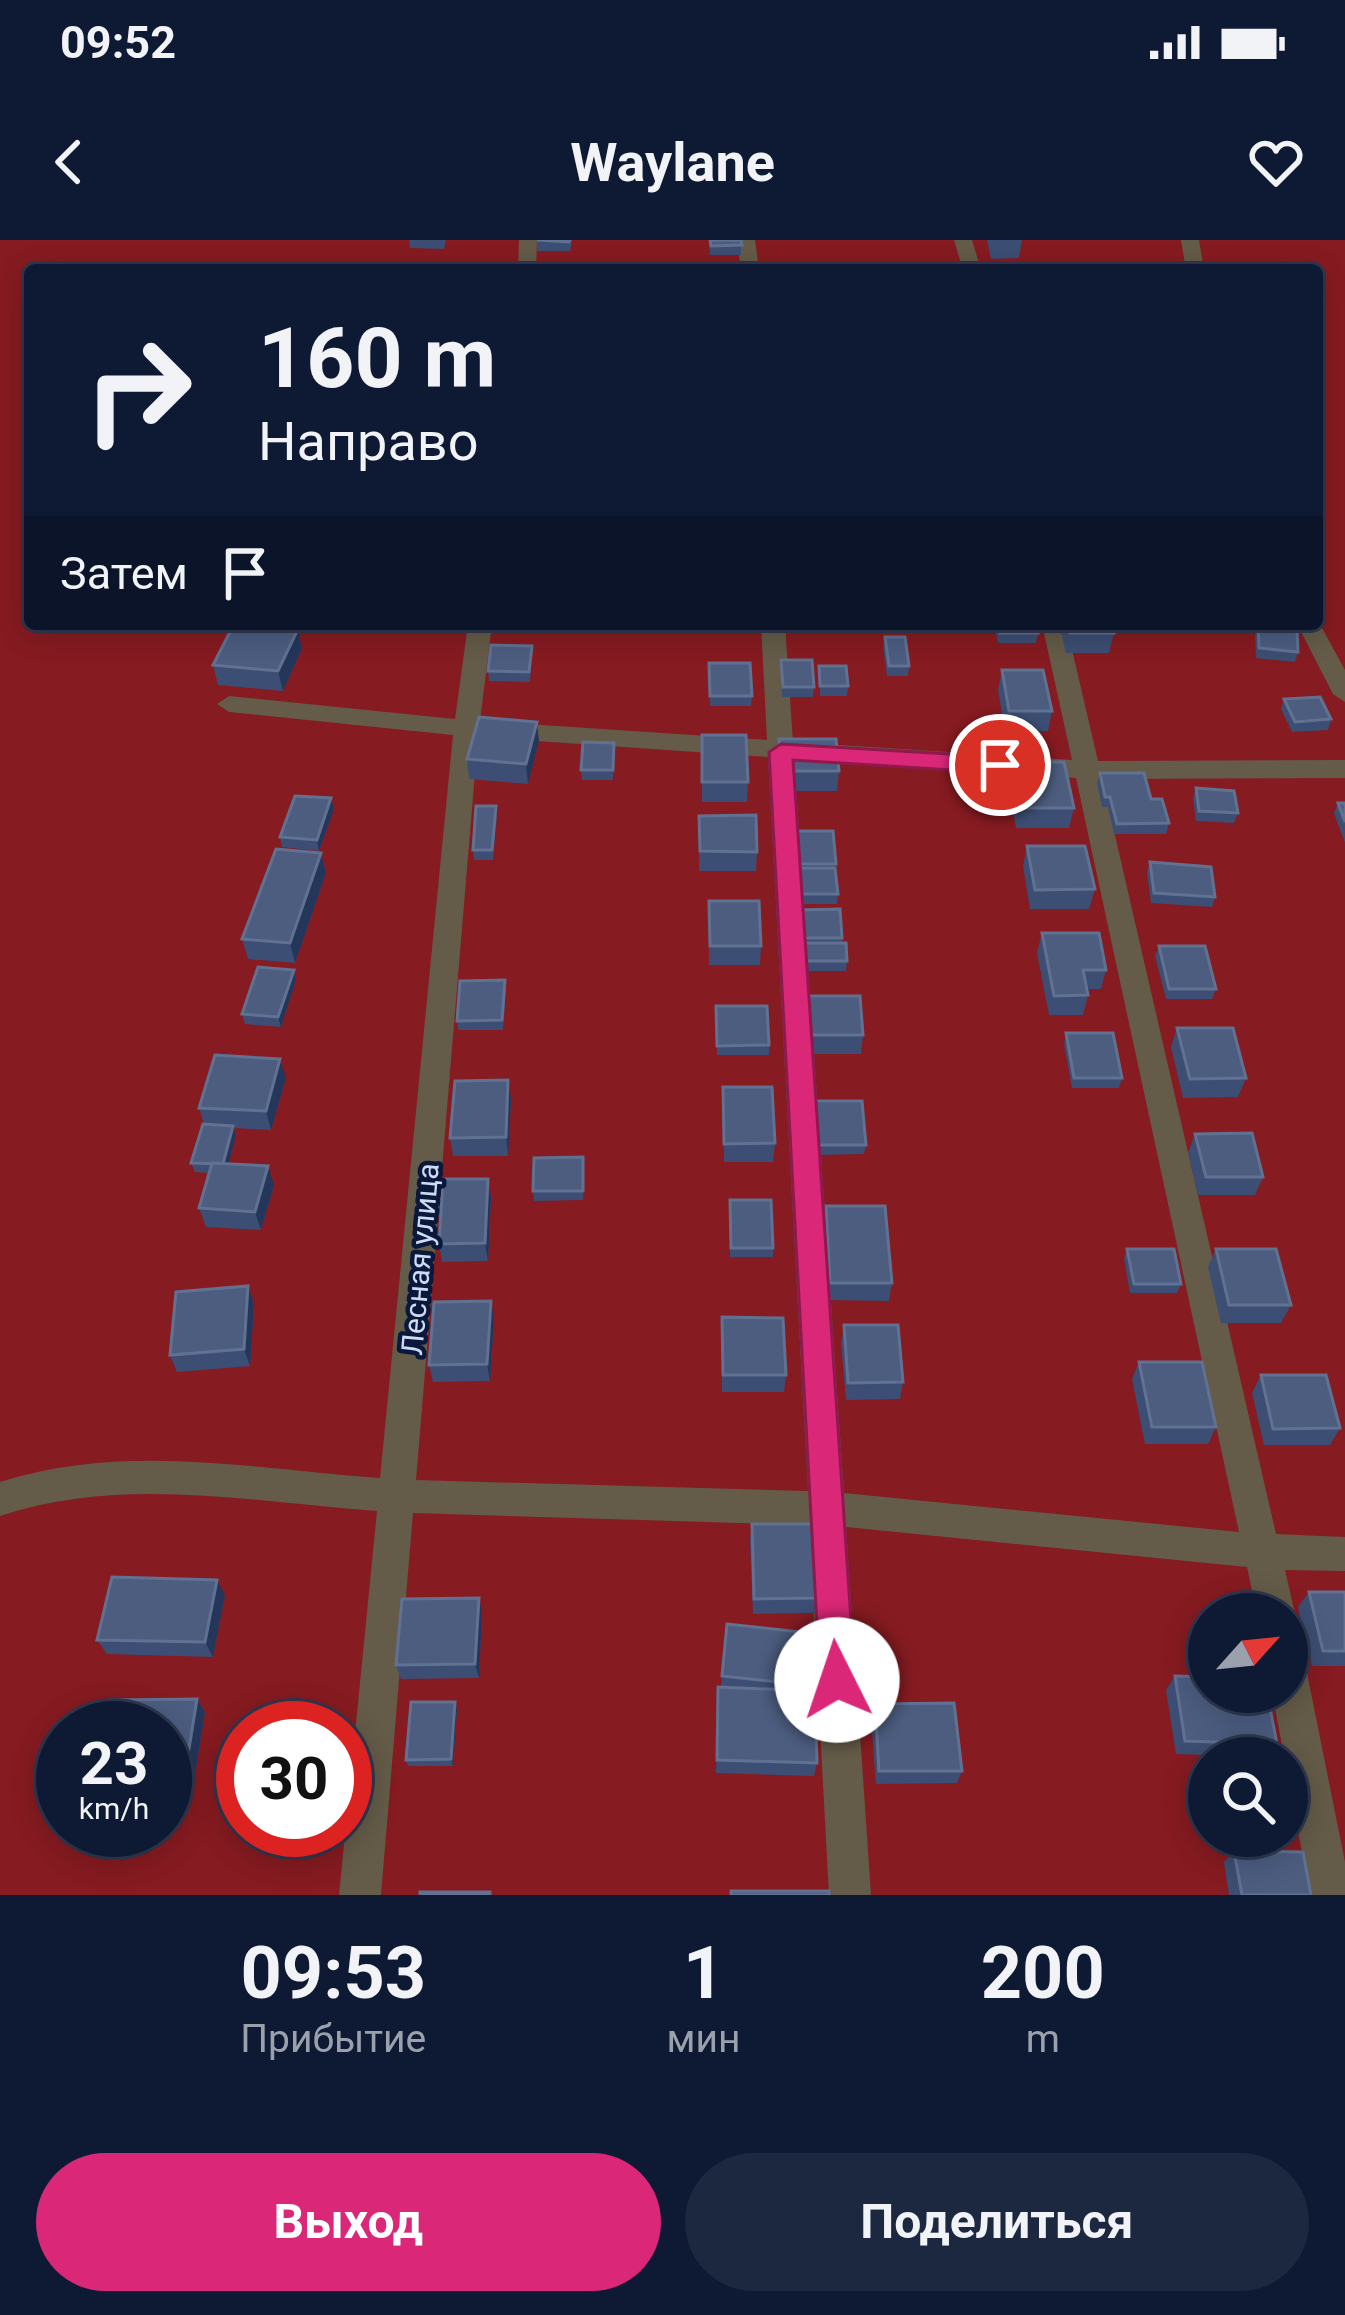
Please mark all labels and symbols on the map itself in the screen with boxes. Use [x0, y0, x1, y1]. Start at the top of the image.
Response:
pin [949, 714, 1051, 816]
street label: Лесная улица [394, 1161, 446, 1357]
north arrow [1188, 1593, 1308, 1713]
position arrow [774, 1617, 900, 1743]
speed limit sign: 30 [216, 1701, 372, 1857]

